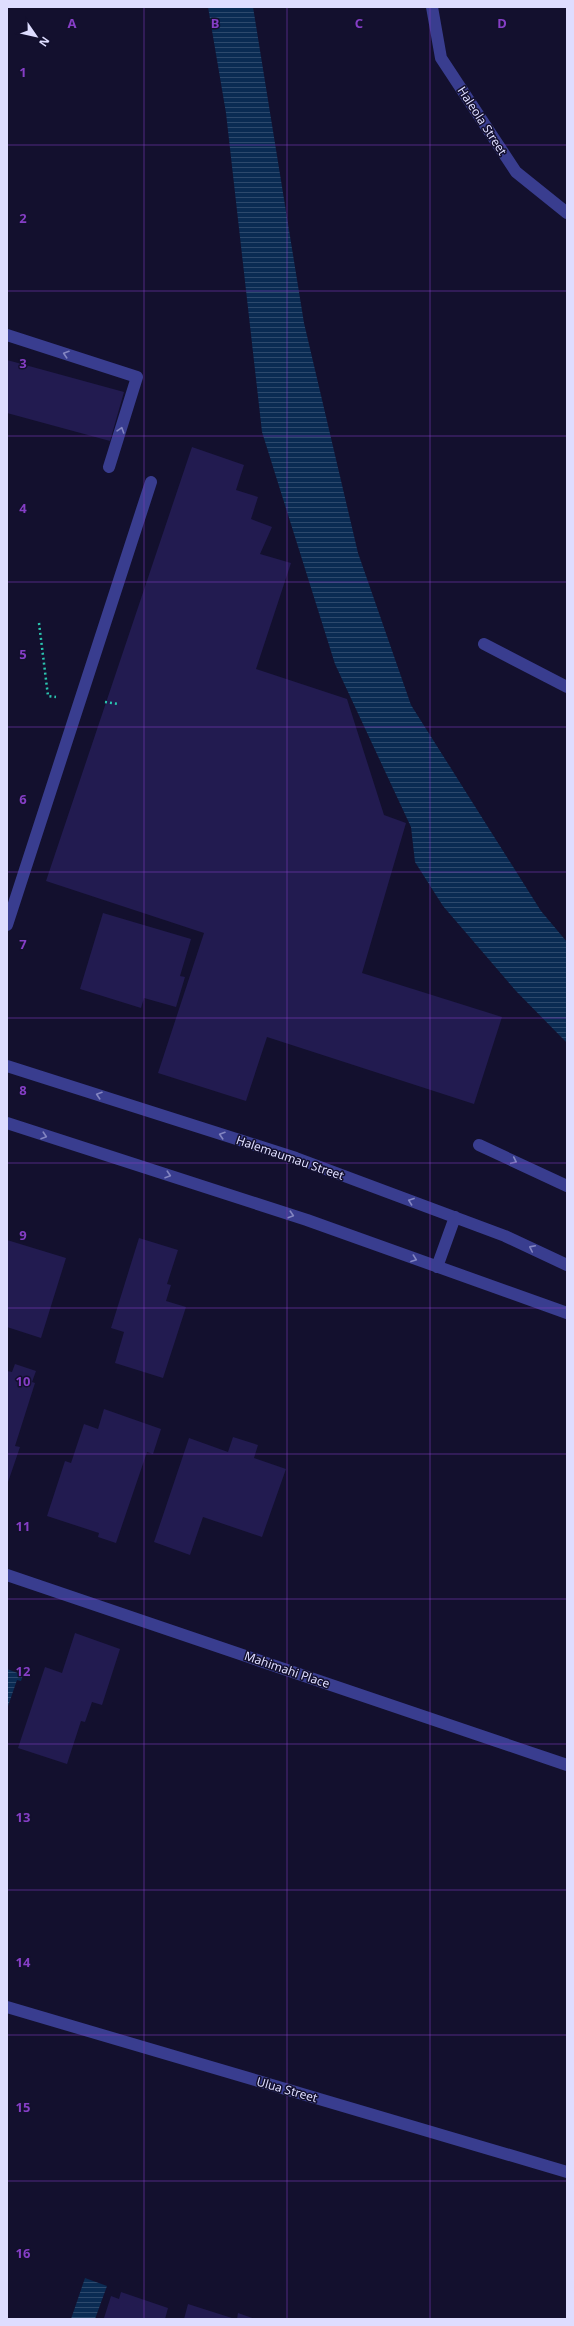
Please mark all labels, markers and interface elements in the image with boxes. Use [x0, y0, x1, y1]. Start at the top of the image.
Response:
text: A [68, 14, 77, 32]
text: B [211, 14, 219, 32]
text: C [355, 14, 363, 32]
text: D [497, 14, 507, 32]
north arrow [16, 16, 56, 56]
text: N [36, 34, 53, 50]
text: 1 [19, 63, 27, 81]
street label: Haleola Street [454, 83, 511, 159]
text: 2 [19, 209, 27, 227]
one-way arrow [63, 350, 70, 359]
text: 3 [19, 354, 27, 372]
one-way arrow [116, 427, 125, 434]
text: 4 [19, 499, 27, 517]
text: 5 [19, 645, 27, 663]
text: 6 [19, 790, 27, 808]
text: 7 [19, 935, 27, 953]
text: 8 [19, 1081, 27, 1099]
one-way arrow [95, 1091, 102, 1100]
one-way arrow [40, 1131, 47, 1139]
one-way arrow [219, 1131, 226, 1139]
street label: Halemaumau Street [234, 1131, 347, 1184]
one-way arrow [510, 1156, 517, 1164]
one-way arrow [164, 1171, 171, 1179]
one-way arrow [408, 1197, 415, 1205]
one-way arrow [288, 1211, 295, 1219]
text: 9 [19, 1226, 27, 1244]
one-way arrow [529, 1245, 536, 1253]
one-way arrow [411, 1254, 418, 1262]
text: 10 [16, 1372, 30, 1390]
text: 11 [16, 1517, 30, 1535]
street label: Mahimahi Place [242, 1647, 332, 1692]
text: 12 [16, 1662, 30, 1680]
text: 13 [16, 1808, 30, 1826]
text: 14 [16, 1953, 31, 1971]
street label: Ulua Street [255, 2073, 320, 2107]
text: 15 [16, 2098, 30, 2116]
text: 16 [16, 2244, 30, 2262]

